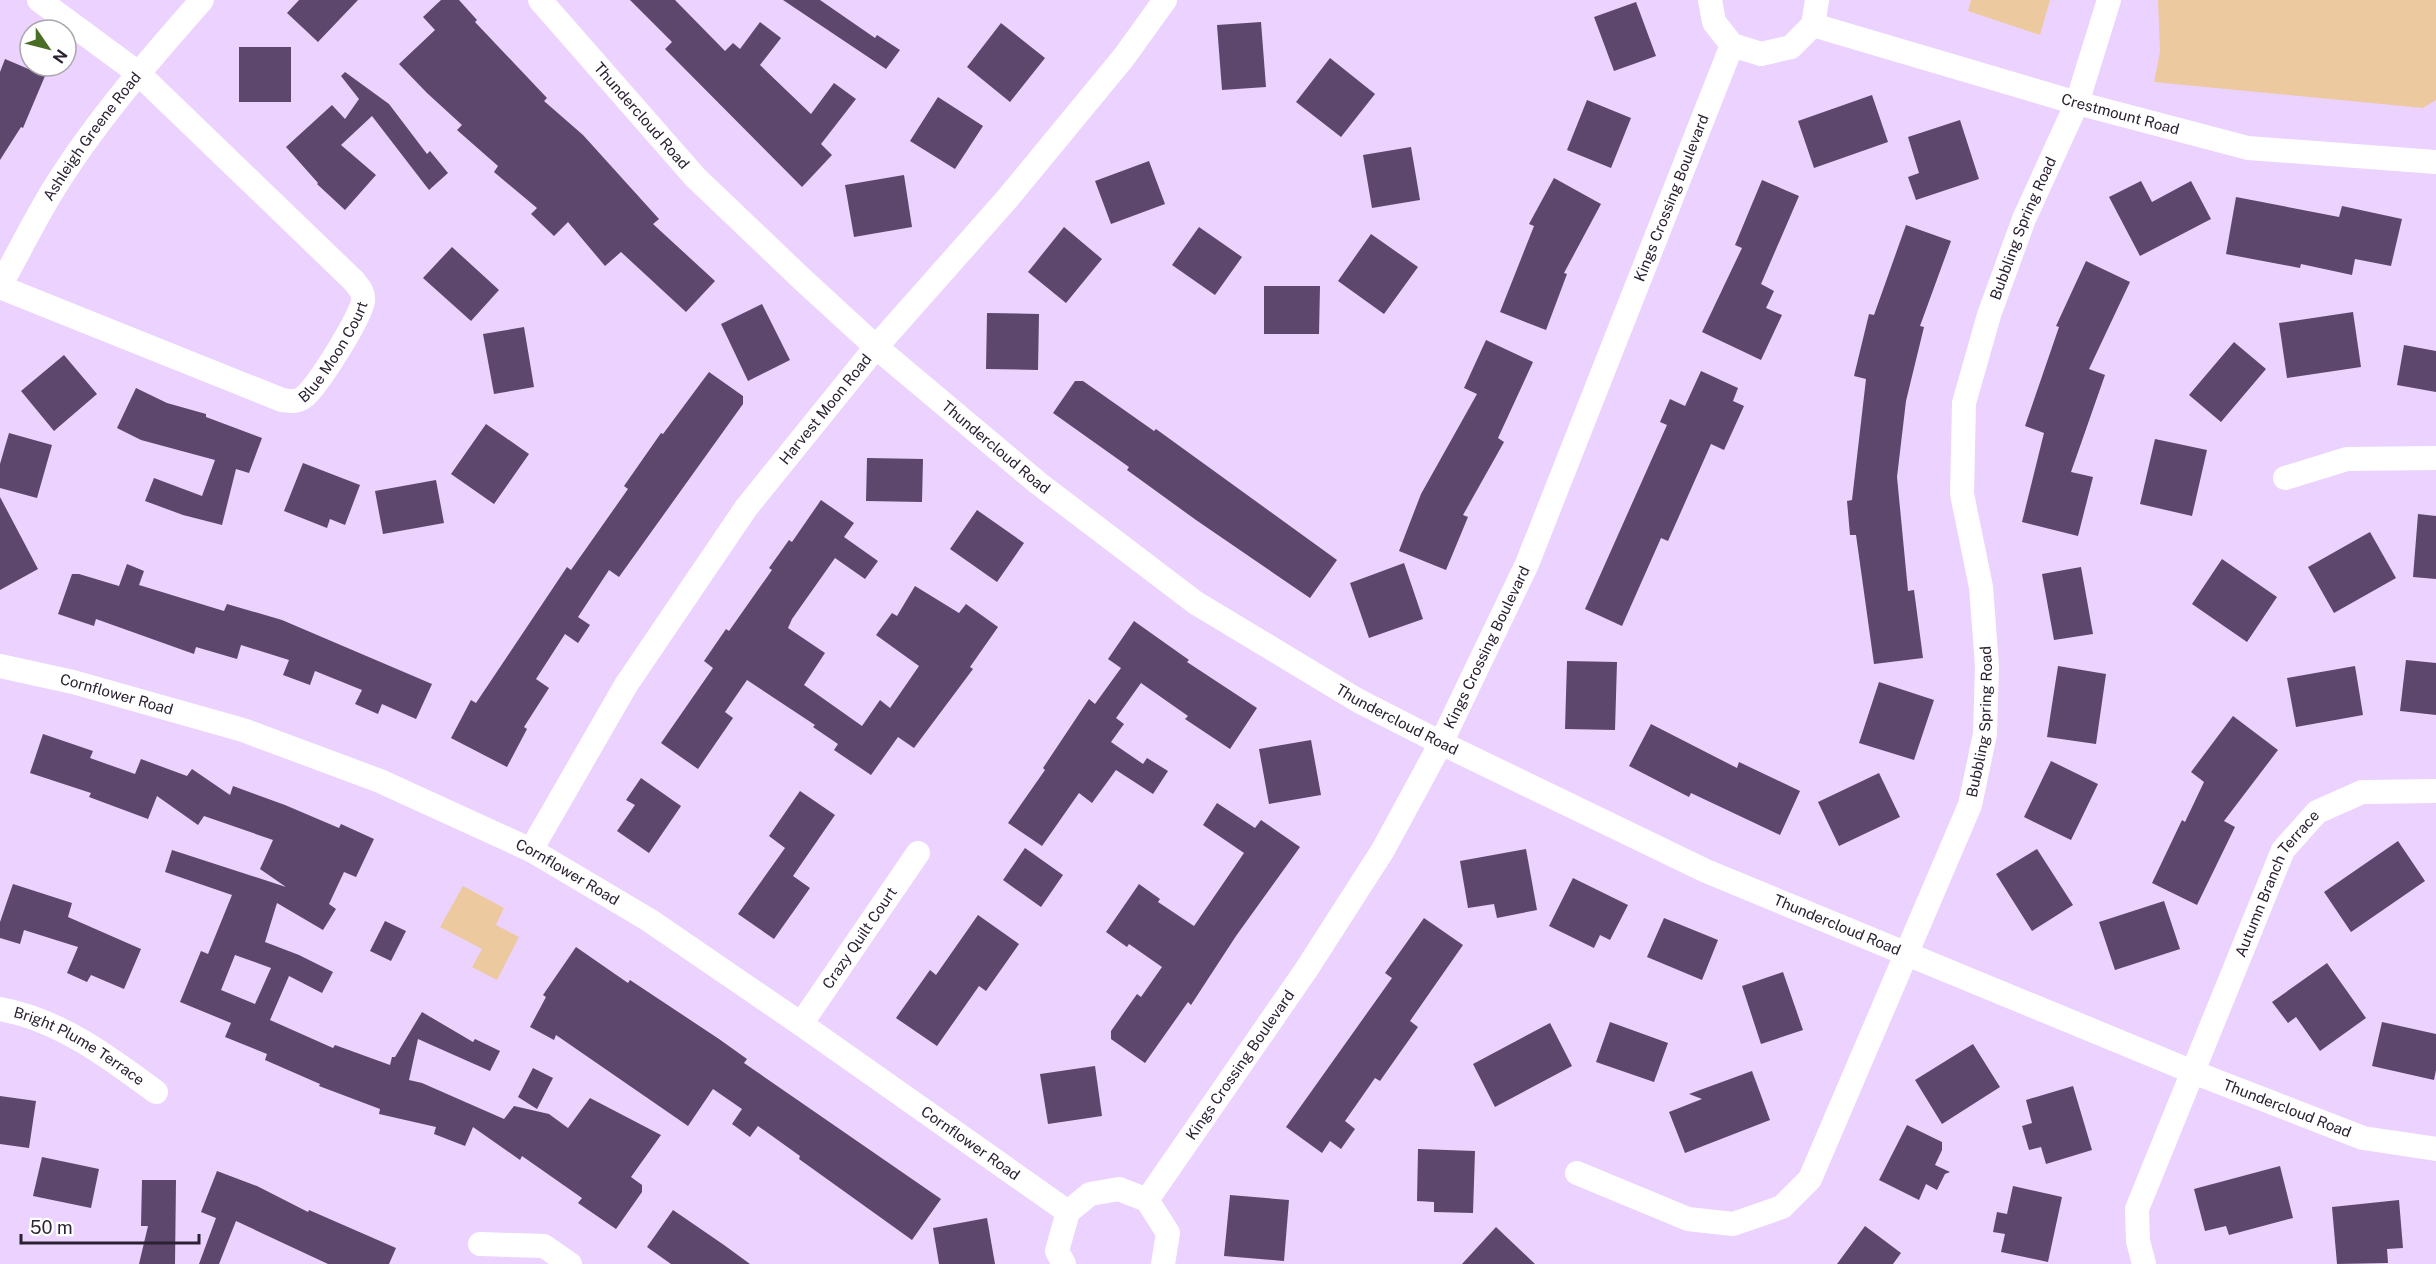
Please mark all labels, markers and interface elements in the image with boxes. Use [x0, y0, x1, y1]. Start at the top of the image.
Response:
north arrow [18, 18, 78, 78]
text: N [49, 46, 71, 67]
street label: Thundercloud Road [591, 59, 693, 172]
street label: Ashleigh Greene Road [40, 68, 144, 204]
street label: Crestmount Road [2059, 90, 2181, 138]
street label: Kings Crossing Boulevard [1630, 112, 1712, 284]
street label: Bubbling Spring Road [1986, 154, 2059, 302]
street label: Blue Moon Court [295, 299, 371, 406]
street label: Harvest Moon Road [776, 351, 875, 468]
street label: Thundercloud Road [939, 397, 1054, 497]
street label: Kings Crossing Boulevard [1440, 563, 1533, 731]
street label: Bubbling Spring Road [1963, 645, 1995, 799]
street label: Cornflower Road [59, 670, 175, 718]
street label: Thundercloud Road [1333, 680, 1461, 758]
street label: Autumn Branch Terrace [2231, 807, 2322, 959]
street label: Cornflower Road [513, 835, 622, 908]
street label: Crazy Quilt Court [819, 884, 900, 992]
street label: Thundercloud Road [1771, 891, 1903, 958]
street label: Kings Crossing Boulevard [1182, 987, 1298, 1143]
street label: Bright Plume Terrace [12, 1003, 148, 1089]
street label: Thundercloud Road [2221, 1076, 2354, 1141]
street label: Cornflower Road [918, 1102, 1023, 1183]
scale bar [21, 1207, 200, 1245]
text: 50 m [30, 1217, 73, 1238]

